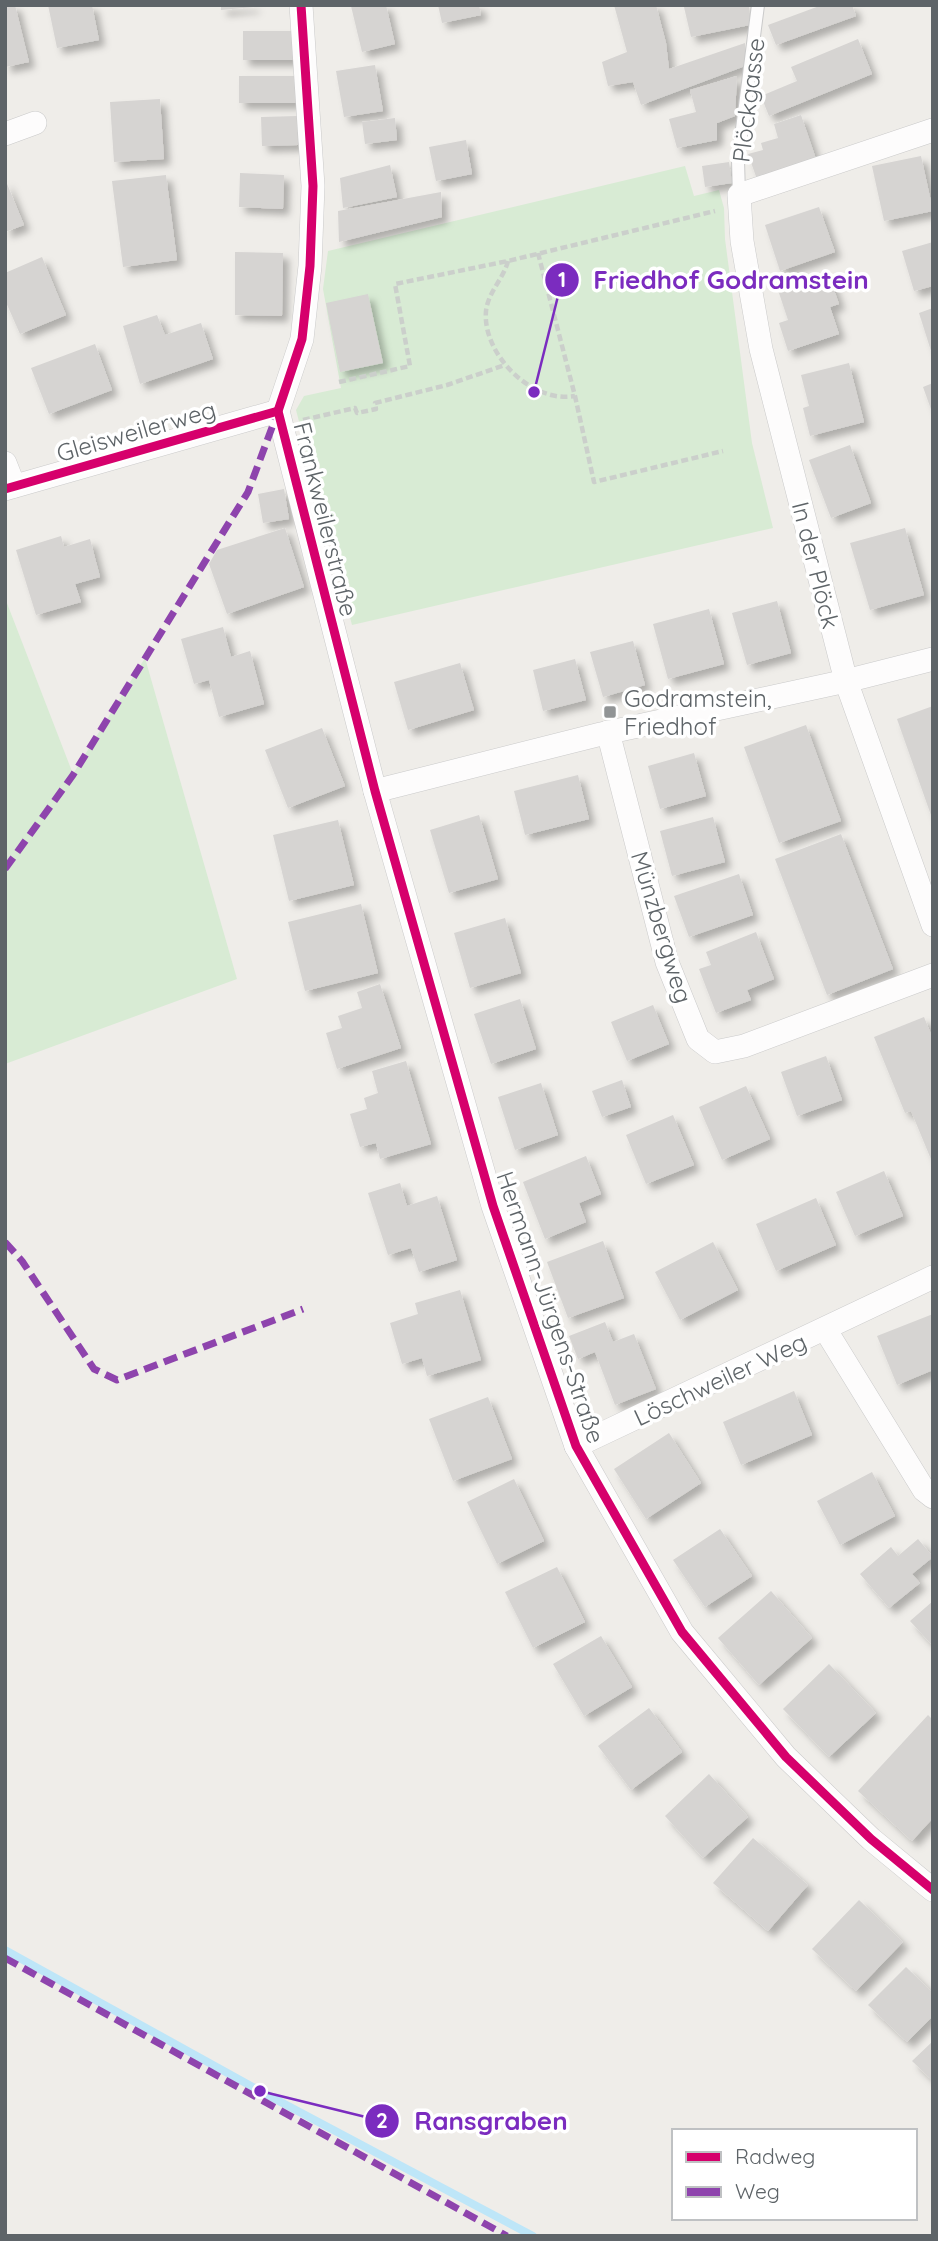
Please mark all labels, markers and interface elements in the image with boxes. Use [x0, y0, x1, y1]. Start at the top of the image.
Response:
street label: Plöckgasse [725, 36, 771, 164]
callout: Friedhof Godramstein [545, 256, 883, 303]
text: Friedhof Godramstein [593, 263, 869, 296]
text: 1 [558, 266, 566, 292]
street label: Gleisweilerweg [53, 394, 219, 468]
street label: Frankweilerstraße [287, 419, 365, 619]
street label: In der Plöck [786, 498, 846, 632]
place label: Godramstein, Friedhof [624, 683, 772, 741]
marker: Godramstein, Friedhof [602, 704, 618, 720]
street label: Münzbergweg [625, 847, 699, 1007]
street label: Hermann-Jürgens-Straße [490, 1167, 612, 1447]
street label: Löschweiler Weg [629, 1326, 811, 1432]
callout: Ransgraben [365, 2097, 581, 2144]
text: Ransgraben [414, 2104, 568, 2137]
text: 2 [376, 2107, 388, 2133]
legend [672, 2129, 917, 2220]
text: Radweg [735, 2143, 815, 2169]
text: Weg [735, 2178, 780, 2204]

